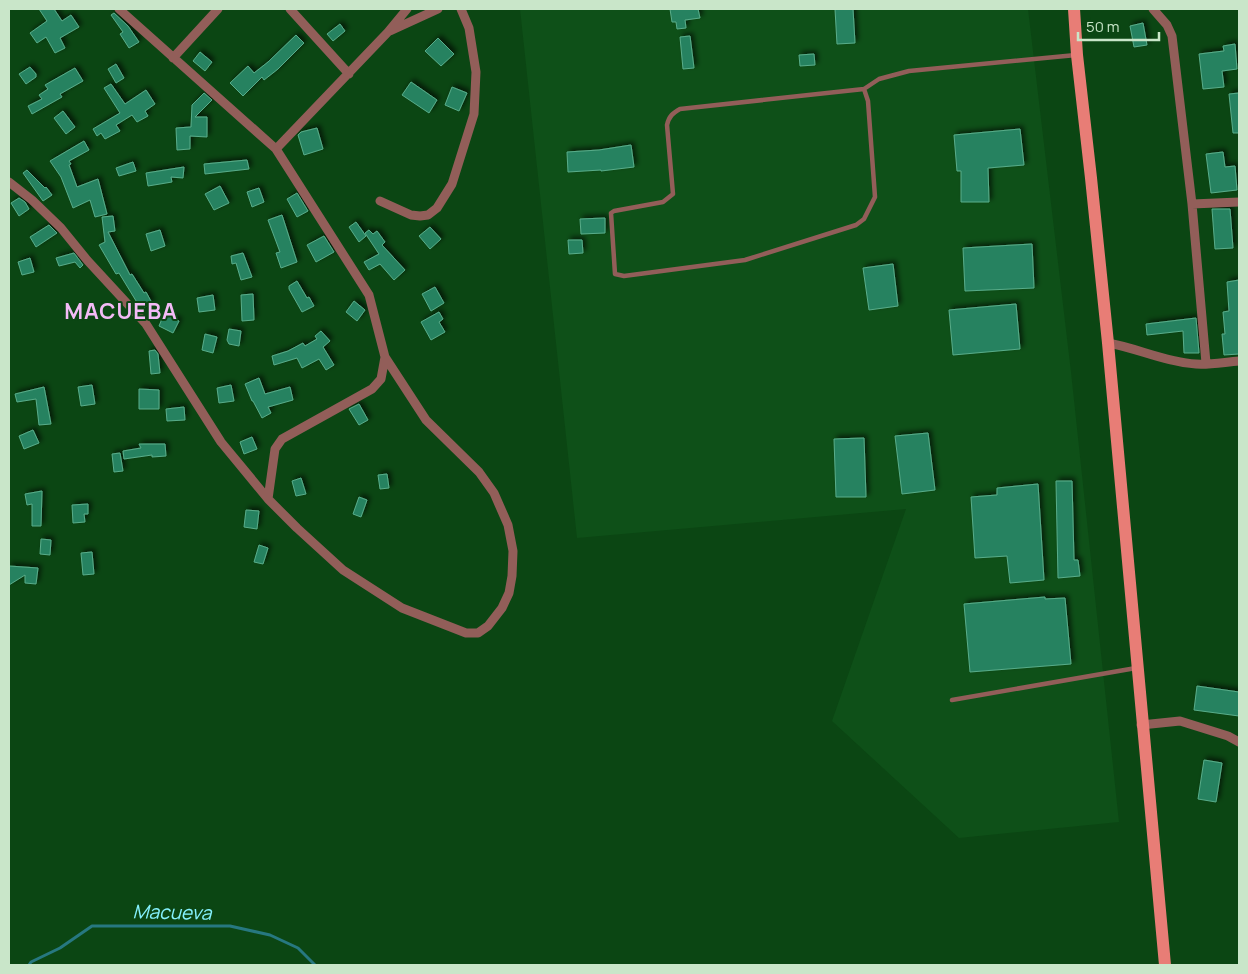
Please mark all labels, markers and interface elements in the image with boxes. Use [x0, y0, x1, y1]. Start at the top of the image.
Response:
scale bar [1078, 10, 1159, 42]
text: 50 m [1086, 16, 1120, 37]
district label: MACUEBA [64, 296, 178, 326]
water label: Macueva [132, 898, 213, 926]

